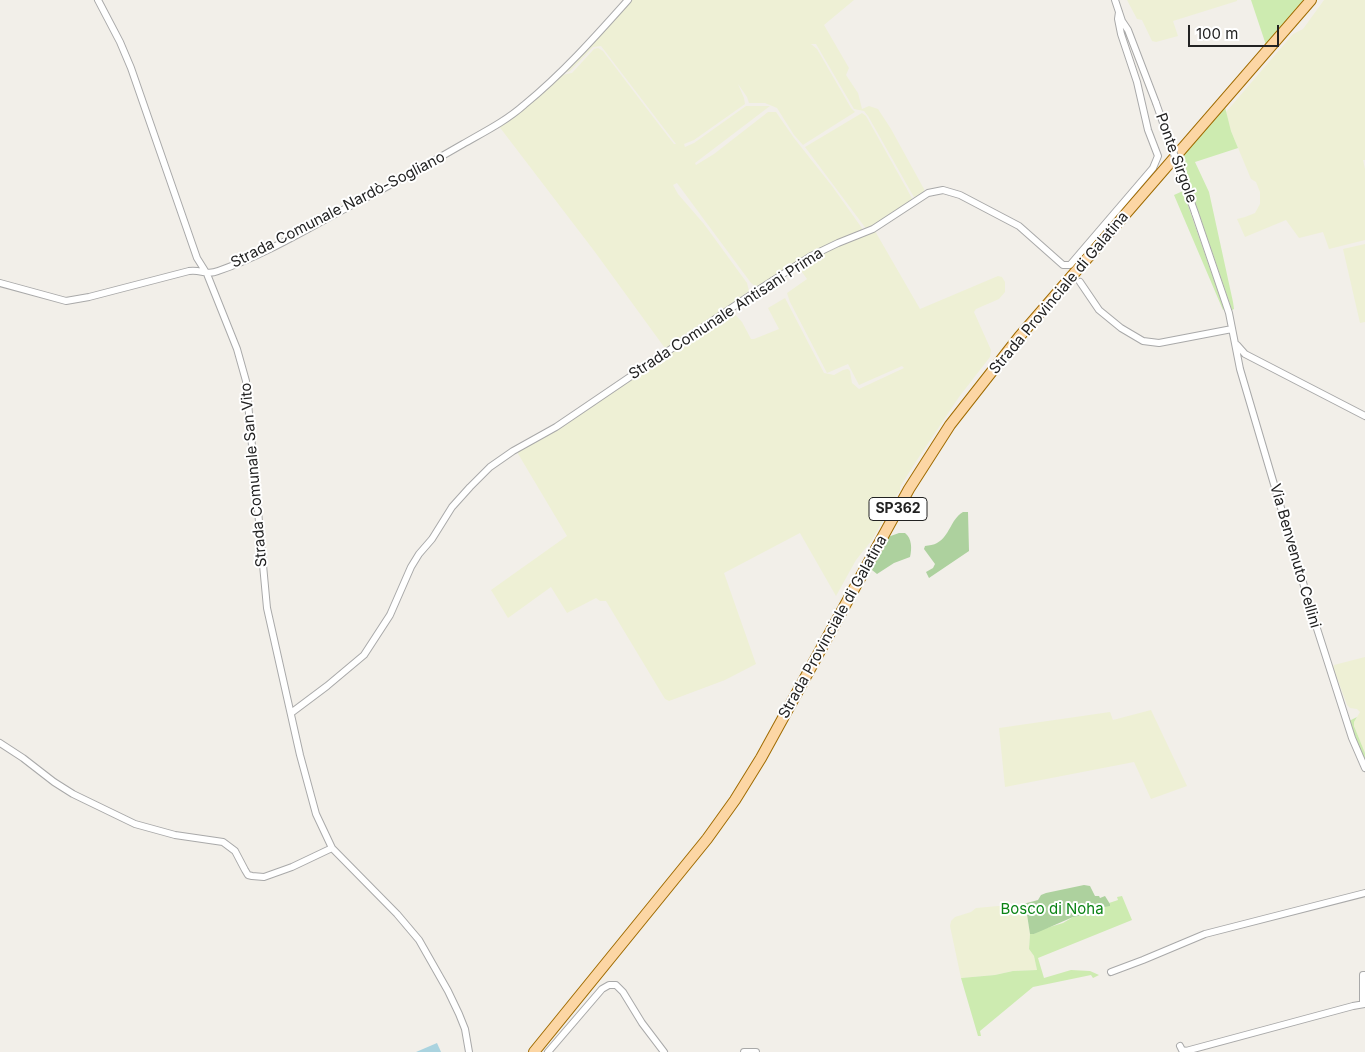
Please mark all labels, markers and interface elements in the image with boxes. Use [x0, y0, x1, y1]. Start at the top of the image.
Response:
scale bar [1190, 15, 1281, 47]
text: 100 m [1196, 24, 1238, 43]
street label: Ponte Sirgole [1151, 111, 1201, 205]
street label: Strada Comunale Nardò-Sogliano [228, 148, 448, 272]
street label: Strada Provinciale di Galatina [986, 208, 1132, 378]
street label: Strada Comunale Antisani Prima [626, 244, 826, 384]
street label: Strada Comunale San Vito [237, 382, 271, 568]
street label: Via Benvenuto Cellini [1266, 482, 1324, 630]
road number: SP362 [869, 498, 927, 520]
street label: Strada Provinciale di Galatina [775, 532, 891, 722]
park label: Bosco di Noha [1000, 900, 1104, 918]

